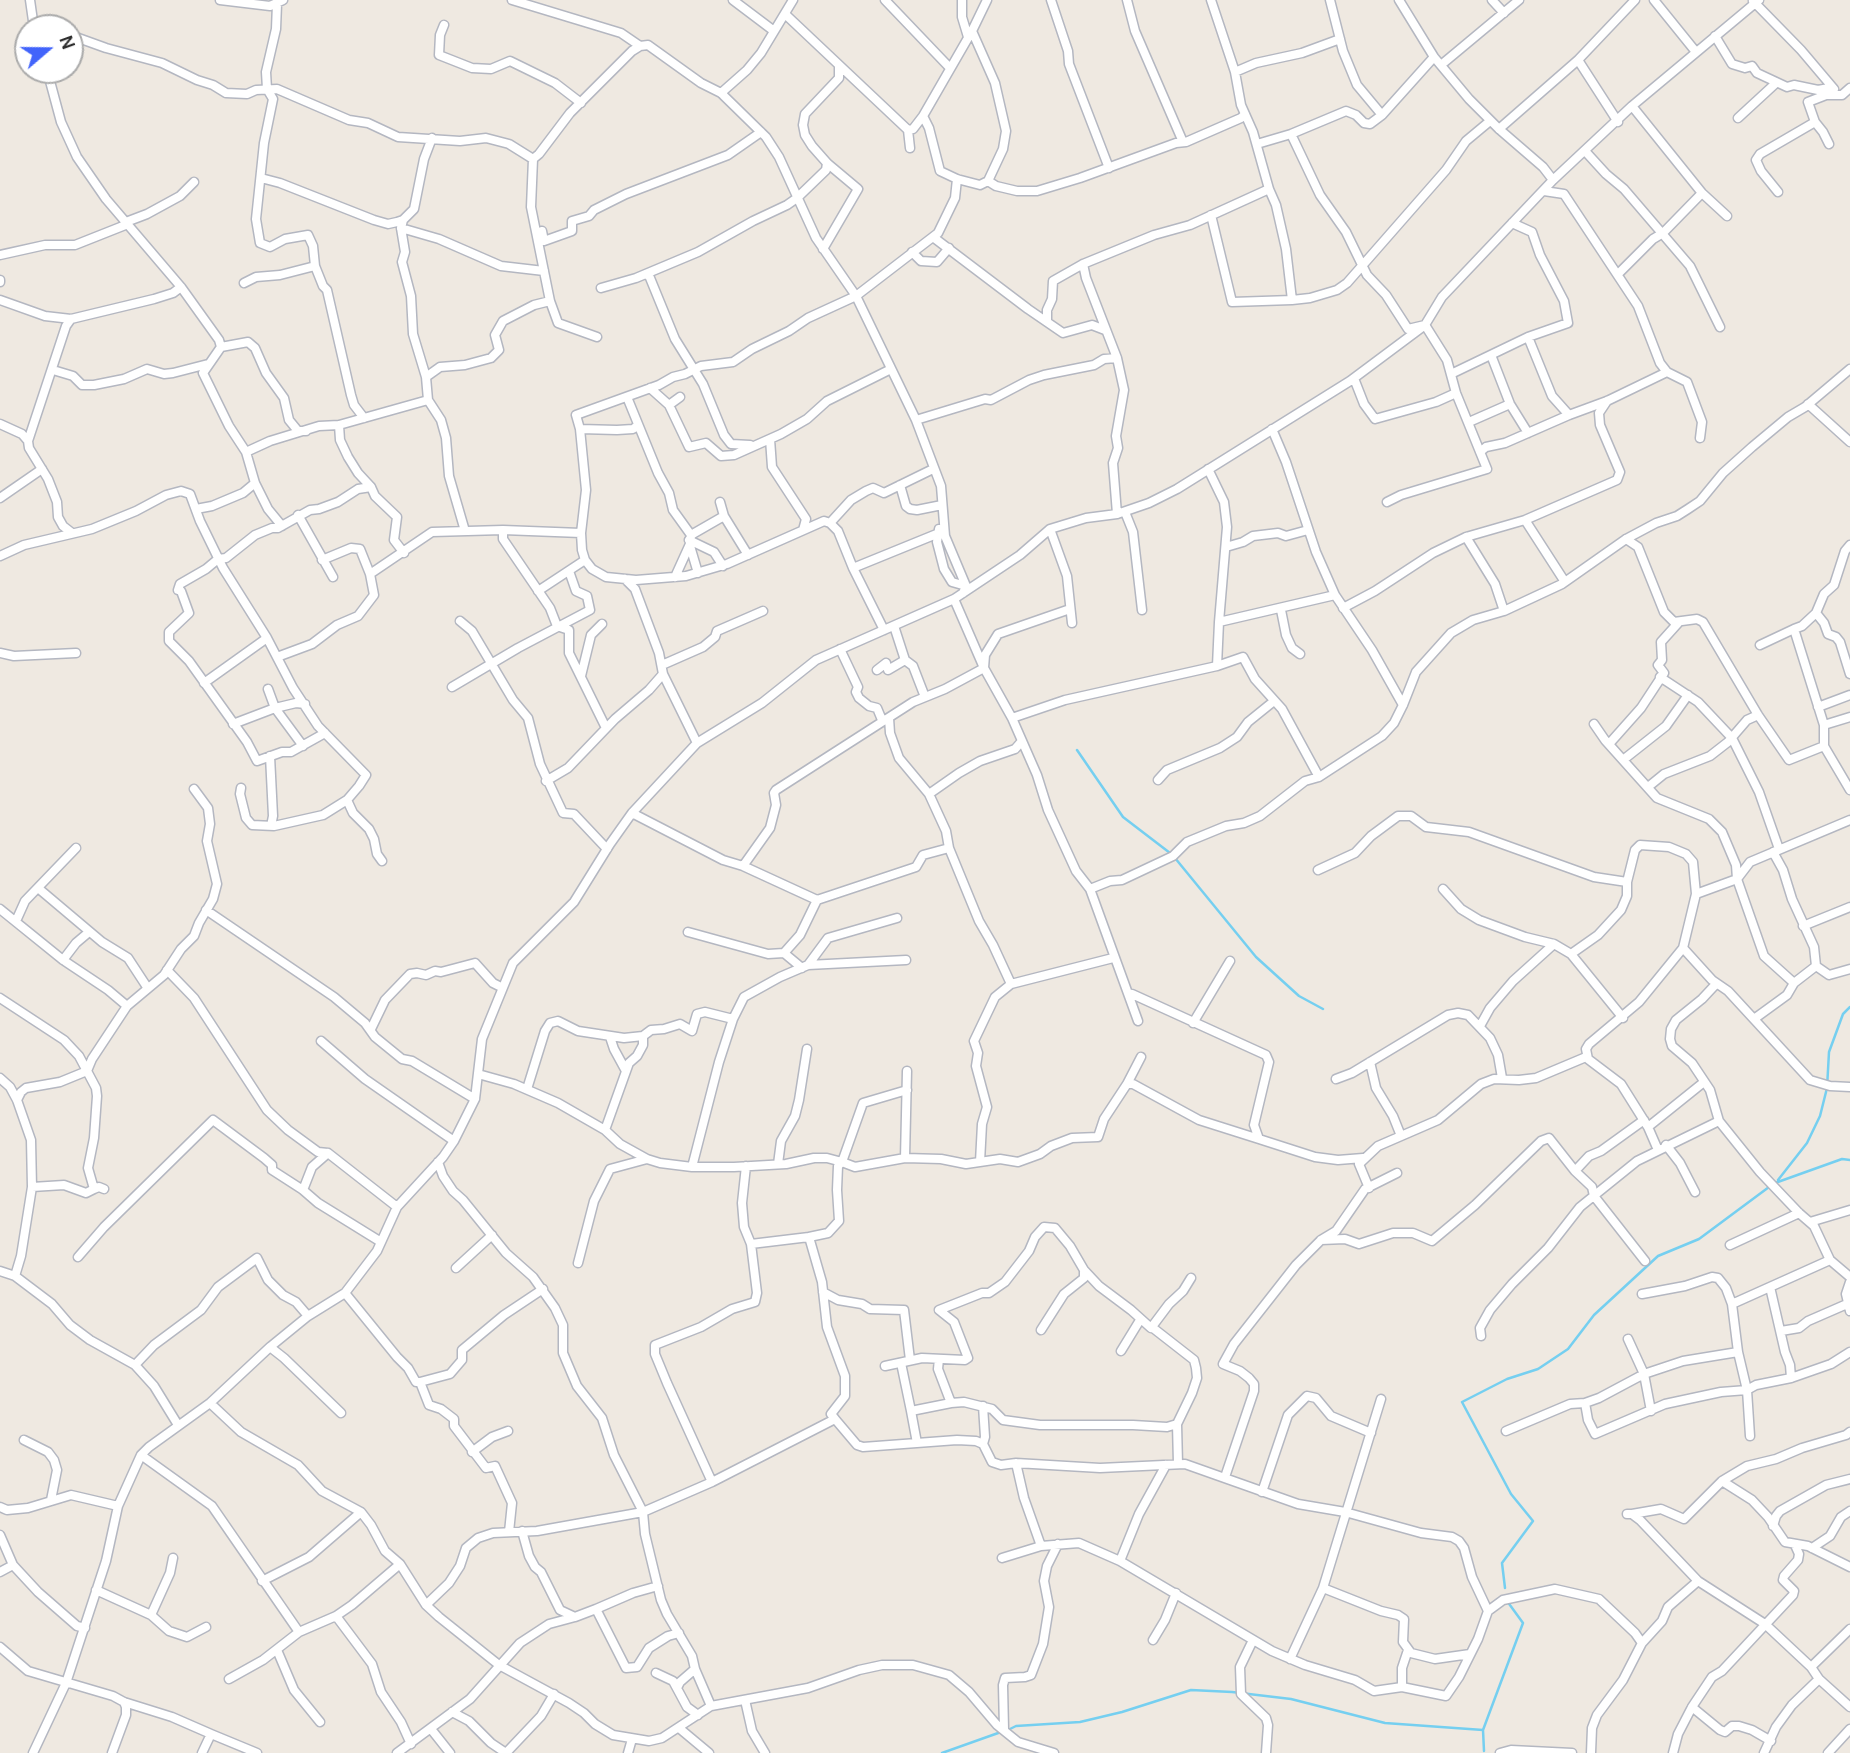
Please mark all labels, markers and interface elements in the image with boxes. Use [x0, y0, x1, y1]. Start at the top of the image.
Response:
north arrow [14, 14, 84, 84]
text: N [54, 32, 80, 53]

